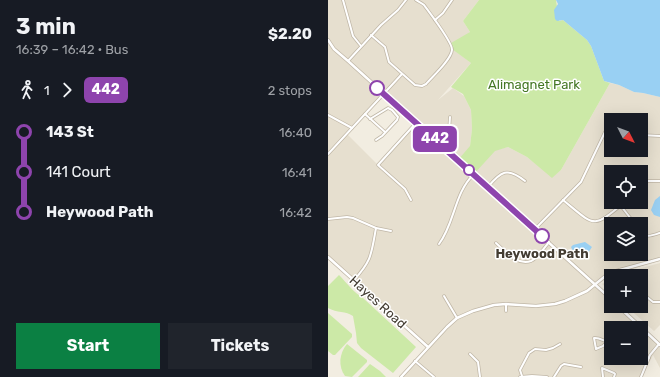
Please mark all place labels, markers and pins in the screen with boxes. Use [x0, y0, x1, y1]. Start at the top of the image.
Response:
unlabelled marker [369, 80, 385, 96]
unlabelled marker [463, 164, 475, 176]
marker: Heywood Path [534, 228, 550, 244]
place label: Heywood Path [495, 246, 589, 261]

